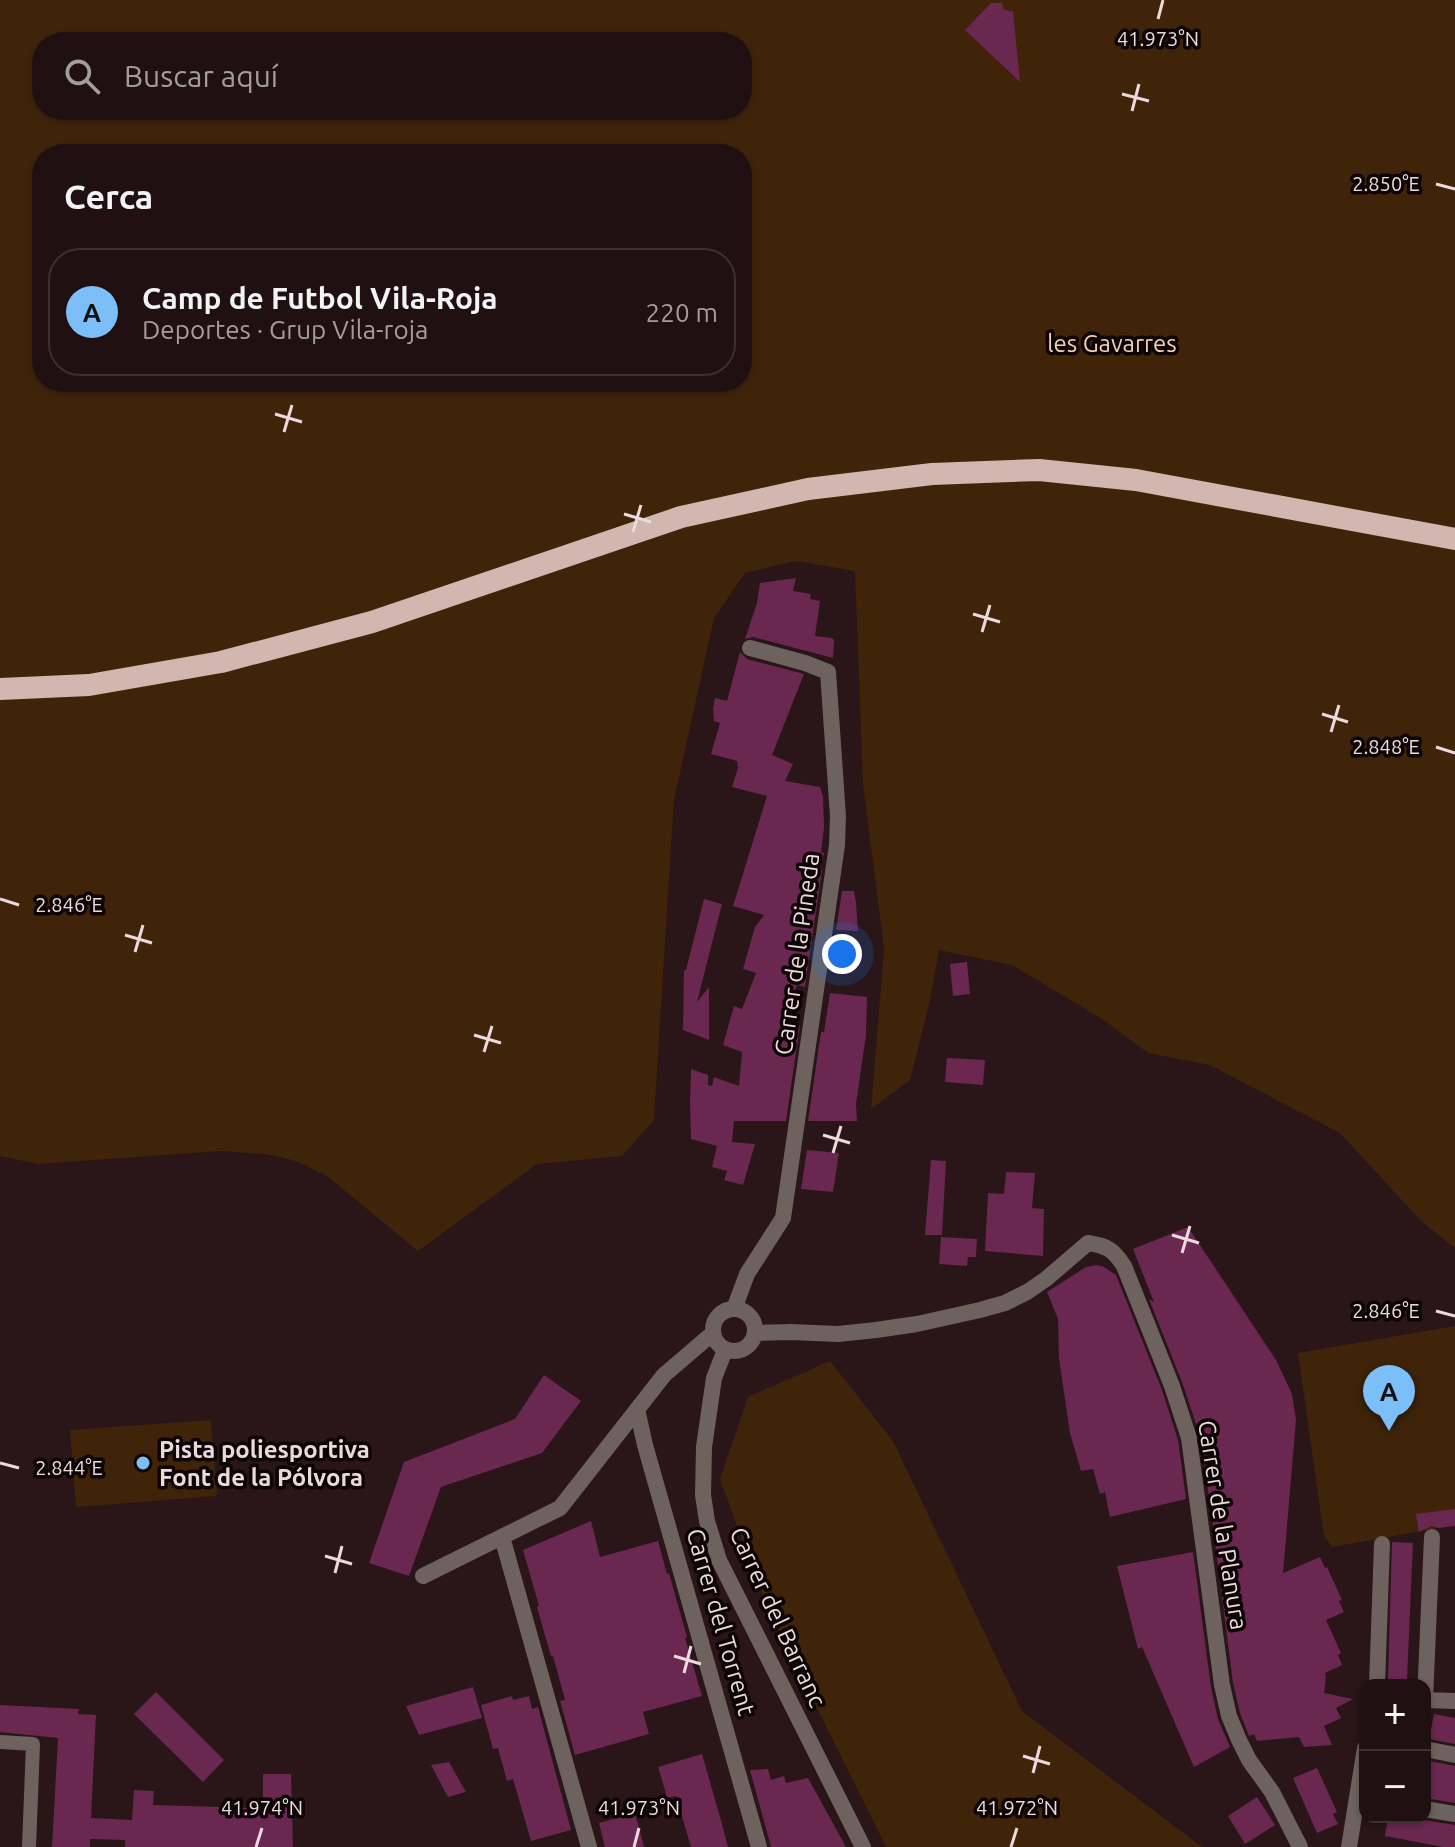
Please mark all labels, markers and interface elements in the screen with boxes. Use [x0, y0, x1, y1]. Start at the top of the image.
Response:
text: 41.973°N [1117, 27, 1199, 50]
search box [32, 32, 752, 120]
icon: search [60, 54, 104, 98]
text: Buscar aquí [124, 59, 278, 93]
text: 2.850°E [1352, 172, 1420, 195]
text: Cerca [64, 177, 153, 215]
text: Camp de Futbol Vila-Roja [142, 281, 498, 315]
text: A [83, 298, 101, 327]
text: 220 m [646, 298, 718, 327]
text: Deportes · Grup Vila-roja [142, 315, 428, 344]
park label: les Gavarres [1047, 330, 1177, 357]
text: 2.848°E [1352, 735, 1420, 758]
street label: Carrer de la Pineda [769, 851, 825, 1057]
text: 2.846°E [35, 893, 103, 916]
your location [822, 934, 862, 974]
text: 2.846°E [1352, 1299, 1420, 1322]
pin: A [1363, 1365, 1415, 1431]
street label: Carrer de la Planura [1193, 1418, 1253, 1632]
place label: Pista poliesportiva Font de la Pólvora [159, 1436, 370, 1491]
marker: Pista poliesportiva Font de la Pólvora [134, 1454, 152, 1472]
text: 2.844°E [35, 1456, 103, 1479]
street label: Carrer del Barranc [725, 1523, 831, 1711]
street label: Carrer del Torrent [681, 1526, 761, 1719]
map controls [1359, 1679, 1431, 1823]
button: + [1359, 1679, 1431, 1751]
button: − [1359, 1751, 1431, 1823]
text: 41.974°N [221, 1796, 303, 1819]
text: 41.973°N [598, 1796, 680, 1819]
text: 41.972°N [976, 1796, 1058, 1819]

